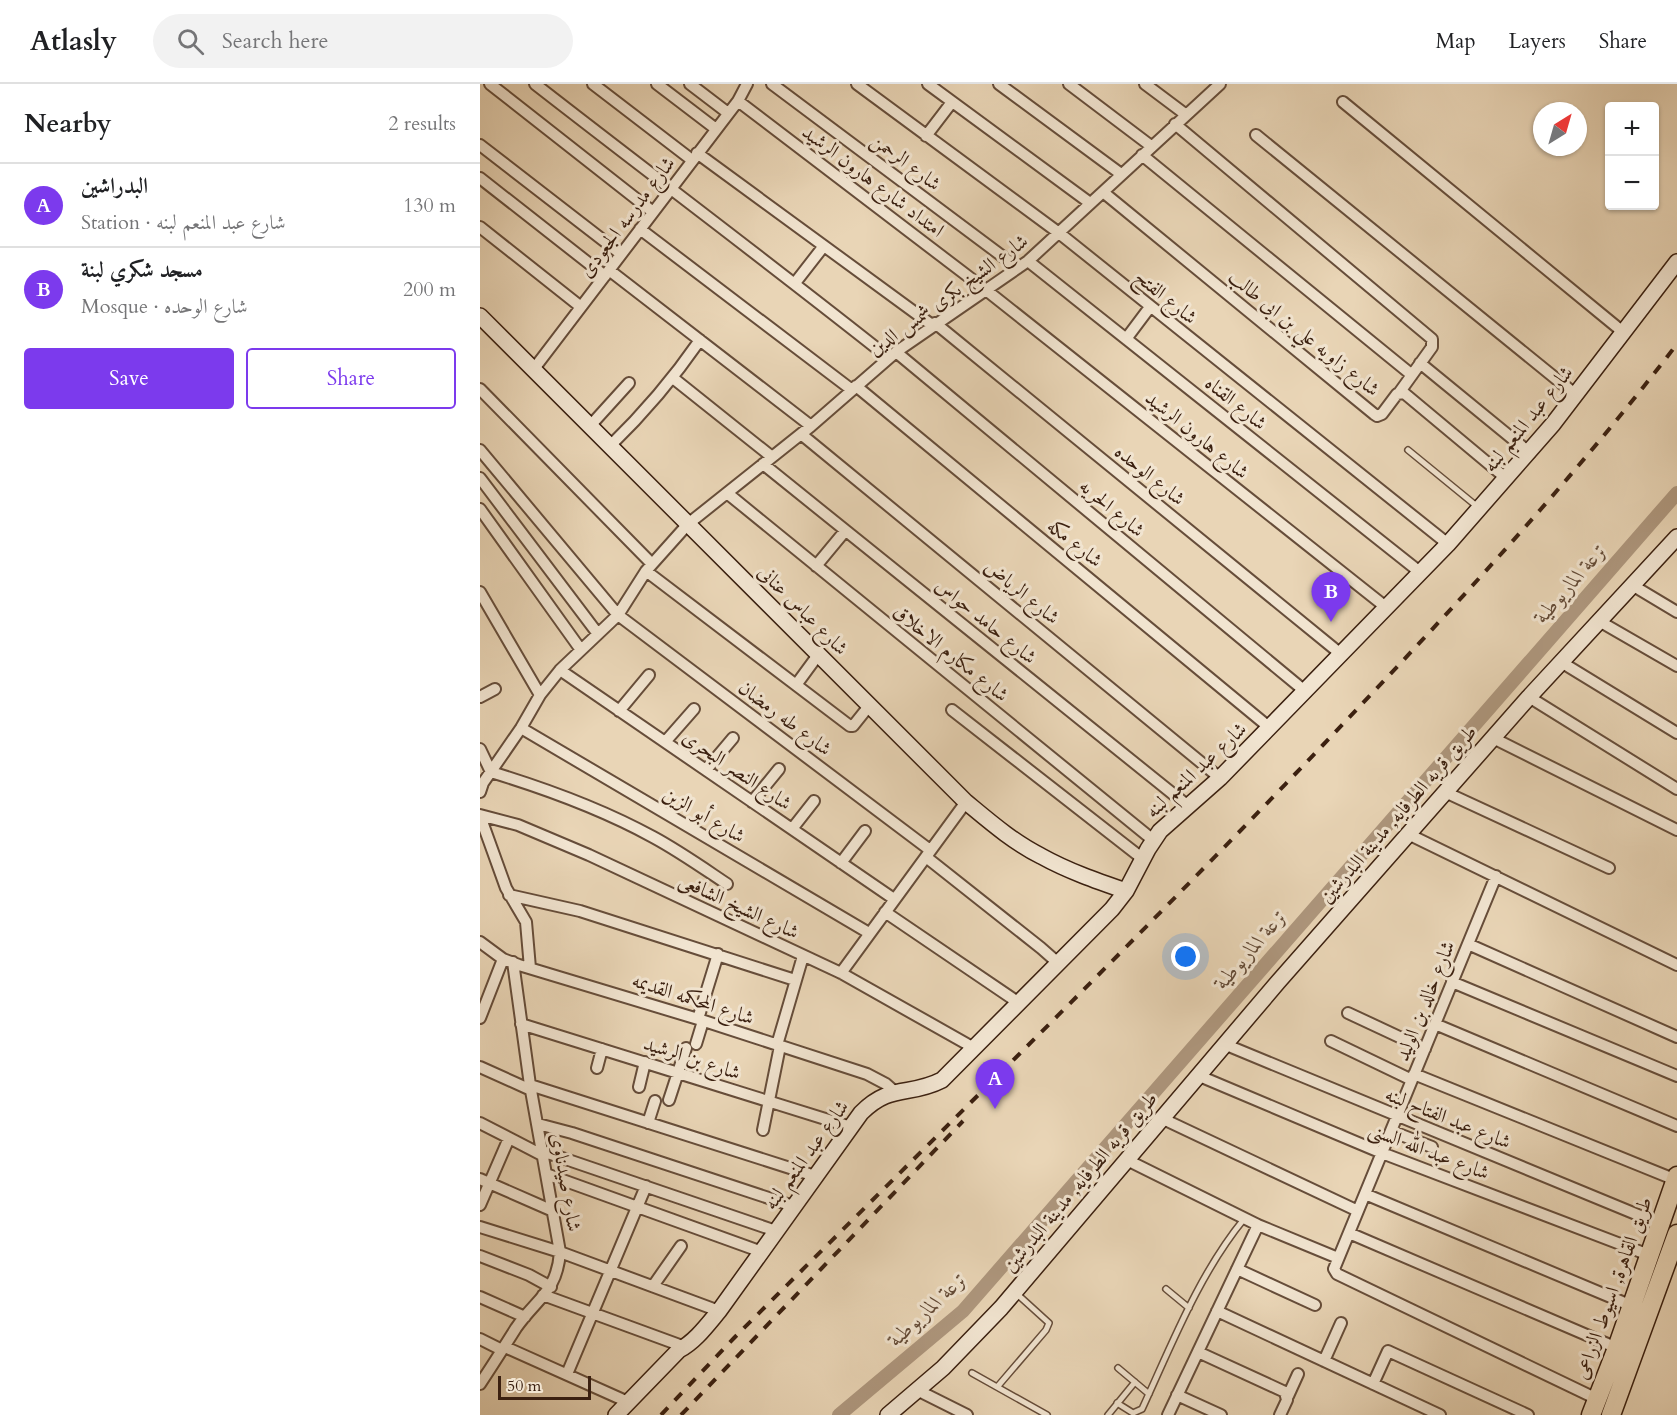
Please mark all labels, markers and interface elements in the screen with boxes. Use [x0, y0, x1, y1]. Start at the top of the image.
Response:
search box [153, 14, 573, 68]
text: Atlasly [30, 22, 117, 60]
icon: search [174, 25, 207, 58]
text: Search here [222, 26, 328, 56]
text: Map [1436, 27, 1476, 56]
text: Layers [1509, 27, 1566, 56]
text: Share [1599, 27, 1647, 56]
north arrow [1533, 102, 1587, 156]
map controls [1605, 102, 1659, 210]
button: + [1605, 102, 1659, 156]
text: Nearby [24, 106, 112, 141]
text: 2 results [388, 110, 456, 137]
street label: امتداد شارع هارون الرشيد [794, 119, 950, 247]
street label: شارع الرحمن [863, 127, 947, 201]
street label: شارع مدرسه الجعودى [573, 151, 685, 285]
button: − [1605, 156, 1659, 210]
text: البدراشين [81, 171, 148, 201]
text: A [36, 192, 51, 219]
text: 130 m [403, 192, 456, 219]
text: Station · شارع عبد المنعم لبنه [81, 209, 286, 236]
street label: شارع الشيخ بكرى شمس الدين [862, 228, 1036, 366]
text: مسجد شكري لبنة [81, 255, 203, 285]
street label: شارع الفتح [1127, 263, 1203, 334]
street label: شارع زاويه علي بن ابى طالب [1219, 263, 1385, 407]
text: B [36, 276, 51, 303]
text: 200 m [403, 276, 456, 303]
text: Mosque · شارع الوحده [81, 293, 248, 320]
button: Save [24, 348, 234, 409]
button: Share [246, 348, 456, 409]
street label: شارع عبد المنعم لبنه [1477, 360, 1583, 481]
street label: شارع القناه [1197, 370, 1273, 439]
street label: شارع هارون الرشيد [1137, 385, 1255, 488]
street label: شارع الوحده [1106, 438, 1191, 515]
street label: شارع الحريه [1071, 473, 1150, 546]
street label: شارع مكه [1039, 512, 1108, 577]
water label: ترعة الماريوطية [1526, 536, 1614, 631]
street label: شارع الرياض [976, 553, 1065, 634]
street label: شارع عباس عنانى [749, 559, 854, 664]
street label: شارع حامد حواس [927, 572, 1043, 673]
pin: B [1312, 572, 1350, 622]
street label: شارع مكارم الاخلاق [885, 598, 1014, 711]
street label: شارع طه رمضان [730, 674, 837, 765]
street label: شارع عبد المنعم لبنه [1139, 716, 1256, 828]
street label: طريق قريه الطرفايه, مدينة البدرشين [1313, 719, 1483, 909]
street label: شارع النصر البحرى [675, 723, 797, 820]
street label: شارع أبو الزين [656, 780, 751, 853]
street label: شارع الشيخ الشافعى [673, 866, 803, 949]
water label: ترعة الماريوطية [1206, 902, 1294, 997]
street label: شارع خالد بن الوليد [1389, 937, 1465, 1067]
your location [1171, 942, 1200, 971]
street label: شارع المحكمه القديمه [627, 967, 757, 1035]
street label: شارع بن الرشيد [639, 1030, 744, 1090]
pin: A [976, 1060, 1014, 1109]
street label: شارع عبد الفتاح لبنه [1380, 1080, 1515, 1159]
street label: طريق قريه الطرفايه, مدينة البدرشين [996, 1086, 1164, 1278]
street label: شارع عبد المنعم لبنه [757, 1095, 859, 1218]
street label: شارع عبد الله السنى [1363, 1114, 1494, 1190]
street label: شارع صيدناوى [540, 1130, 588, 1234]
street label: طريق القاهرة, اسيوط الزراعى [1567, 1193, 1659, 1383]
water label: ترعة الماريوطية [881, 1265, 974, 1355]
scale bar [498, 1373, 591, 1400]
text: 50 m [507, 1375, 541, 1397]

